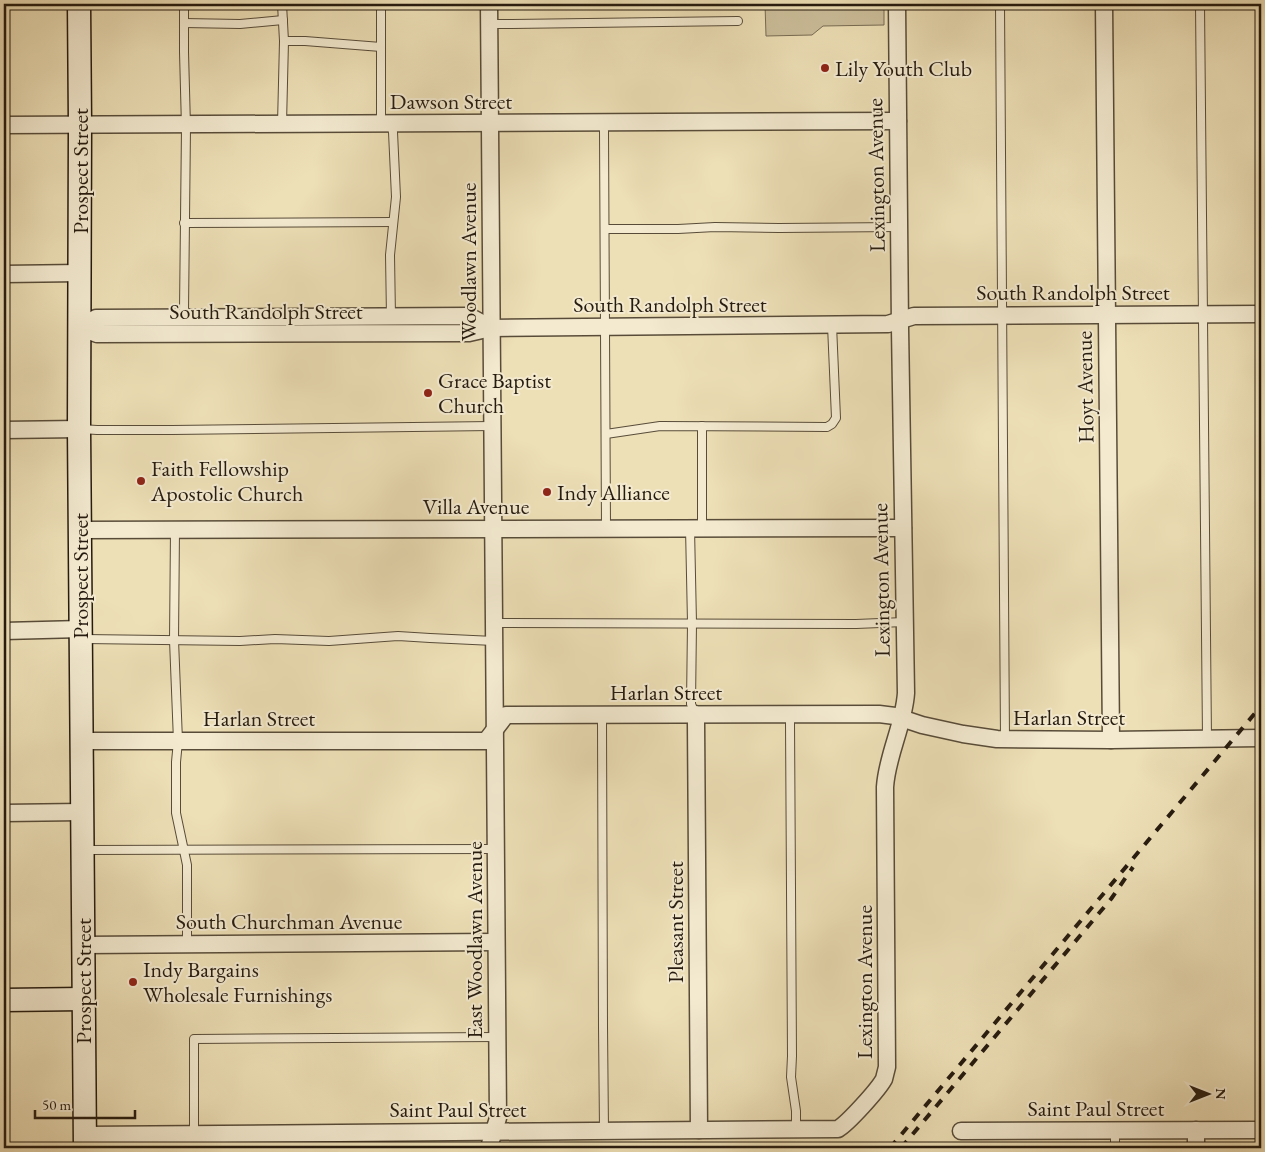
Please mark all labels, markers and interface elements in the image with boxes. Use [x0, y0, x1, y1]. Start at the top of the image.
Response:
place label: Lily Youth Club [835, 54, 972, 83]
marker: Lily Youth Club [819, 62, 831, 74]
street label: Dawson Street [390, 87, 512, 116]
street label: Lexington Avenue [860, 97, 892, 252]
street label: Prospect Street [66, 108, 95, 234]
street label: Woodlawn Avenue [454, 182, 483, 341]
street label: South Randolph Street [976, 278, 1170, 307]
street label: South Randolph Street [573, 290, 767, 319]
street label: South Randolph Street [169, 297, 363, 326]
street label: Hoyt Avenue [1070, 330, 1100, 443]
place label: Grace Baptist Church [438, 366, 551, 420]
marker: Grace Baptist Church [422, 387, 434, 399]
place label: Faith Fellowship Apostolic Church [150, 454, 303, 508]
marker: Faith Fellowship Apostolic Church [135, 475, 147, 487]
place label: Indy Alliance [557, 478, 670, 507]
marker: Indy Alliance [541, 486, 553, 498]
street label: Villa Avenue [423, 492, 530, 521]
street label: Lexington Avenue [865, 502, 897, 657]
street label: Prospect Street [66, 513, 95, 639]
street label: Harlan Street [610, 678, 722, 707]
street label: Harlan Street [1013, 703, 1125, 732]
street label: Harlan Street [203, 704, 315, 733]
street label: East Woodlawn Avenue [460, 841, 489, 1039]
street label: Pleasant Street [661, 861, 690, 983]
street label: Lexington Avenue [850, 905, 879, 1059]
street label: South Churchman Avenue [176, 907, 403, 936]
street label: Prospect Street [69, 918, 98, 1044]
place label: Indy Bargains Wholesale Furnishings [143, 955, 332, 1009]
marker: Indy Bargains Wholesale Furnishings [127, 976, 139, 988]
north arrow [1182, 1070, 1232, 1120]
scale bar [35, 1087, 135, 1119]
text: N [1212, 1088, 1230, 1100]
street label: Saint Paul Street [1028, 1094, 1164, 1123]
text: 50 m [42, 1095, 71, 1114]
street label: Saint Paul Street [390, 1095, 526, 1124]

